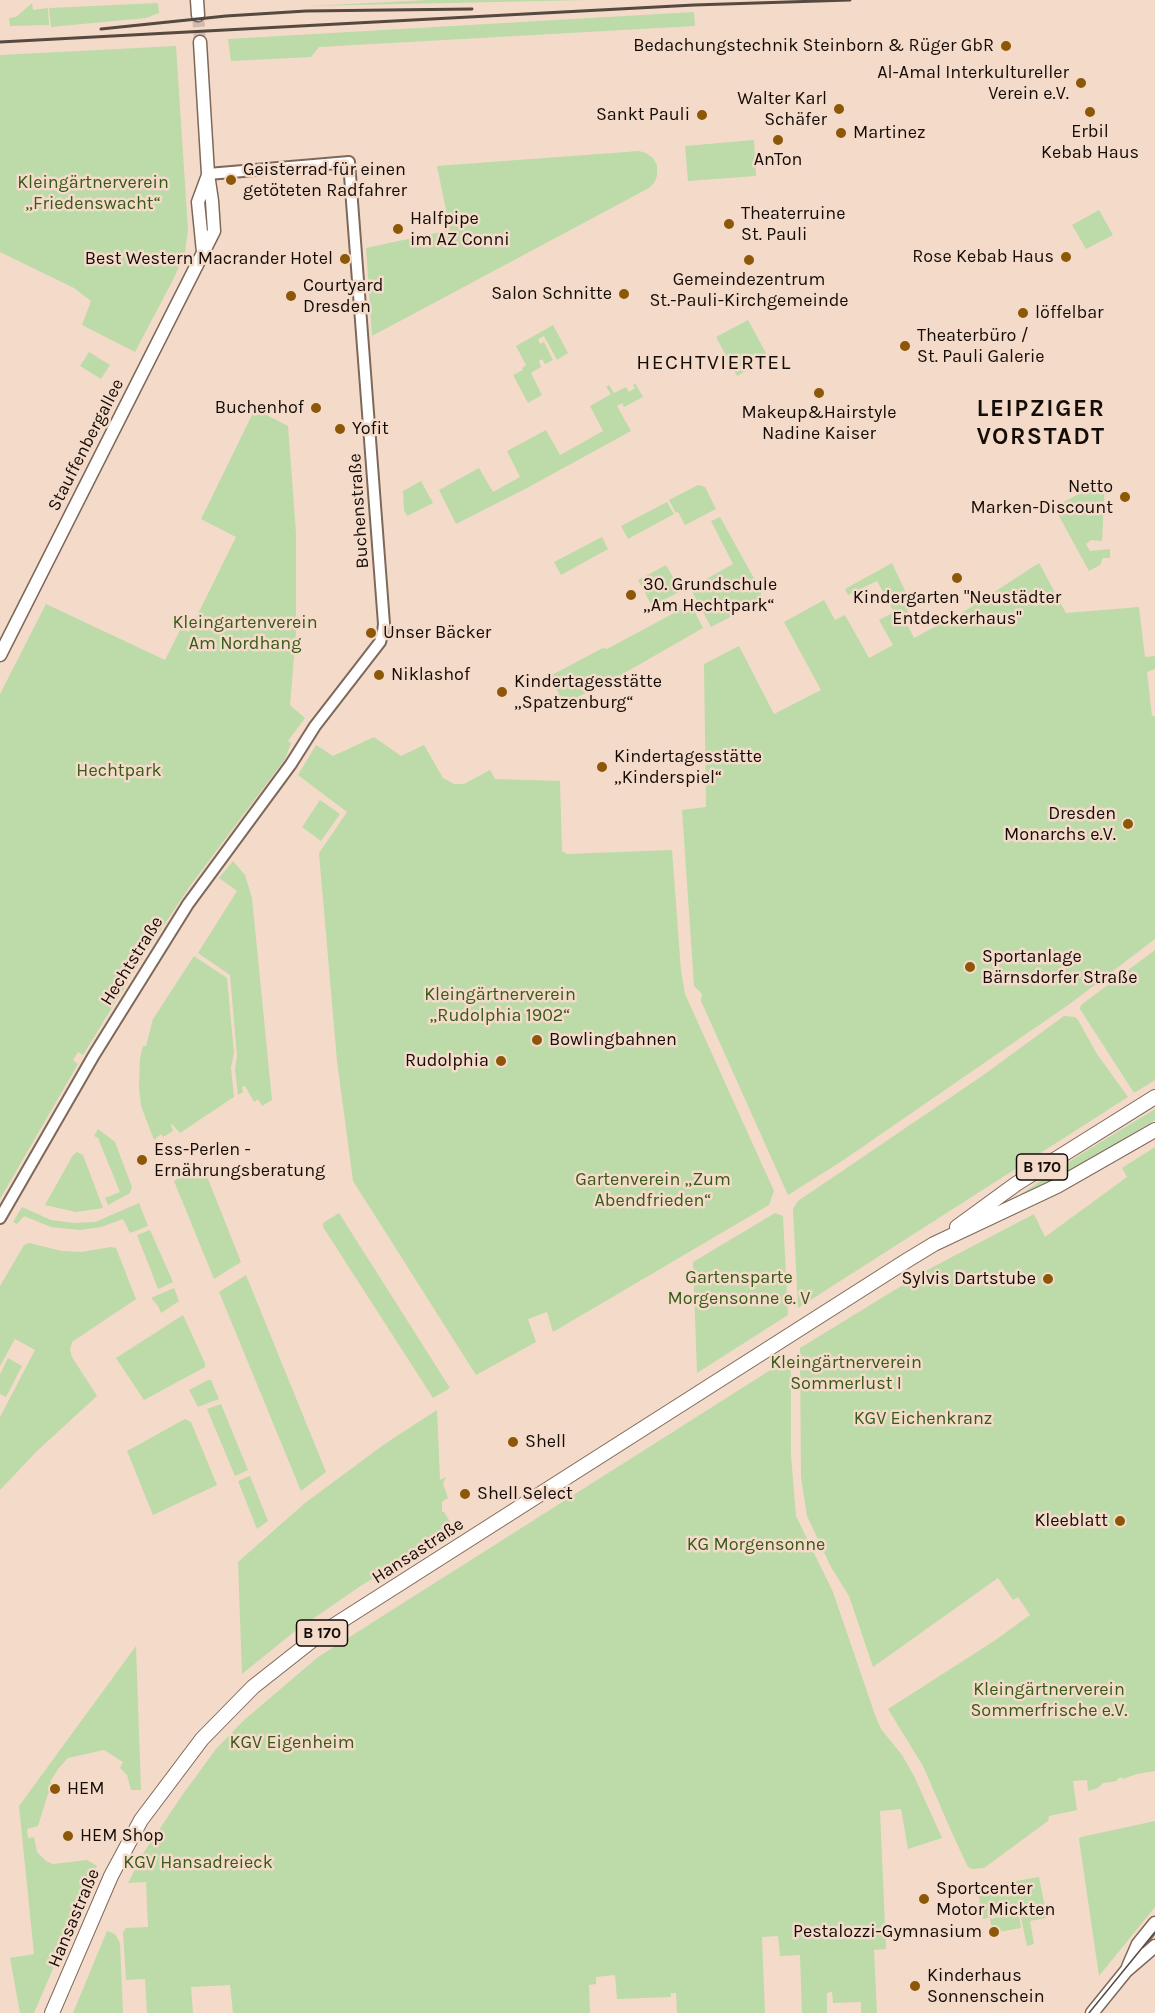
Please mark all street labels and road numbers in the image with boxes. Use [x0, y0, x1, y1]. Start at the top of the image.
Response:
street label: Stauffenbergallee [43, 375, 129, 515]
street label: Buchenstraße [344, 453, 374, 569]
street label: Hechtstraße [96, 912, 168, 1010]
road number: B 170 [1016, 1154, 1068, 1180]
street label: Hansastraße [368, 1513, 468, 1589]
road number: B 170 [296, 1620, 348, 1646]
street label: Hansastraße [44, 1865, 104, 1971]

